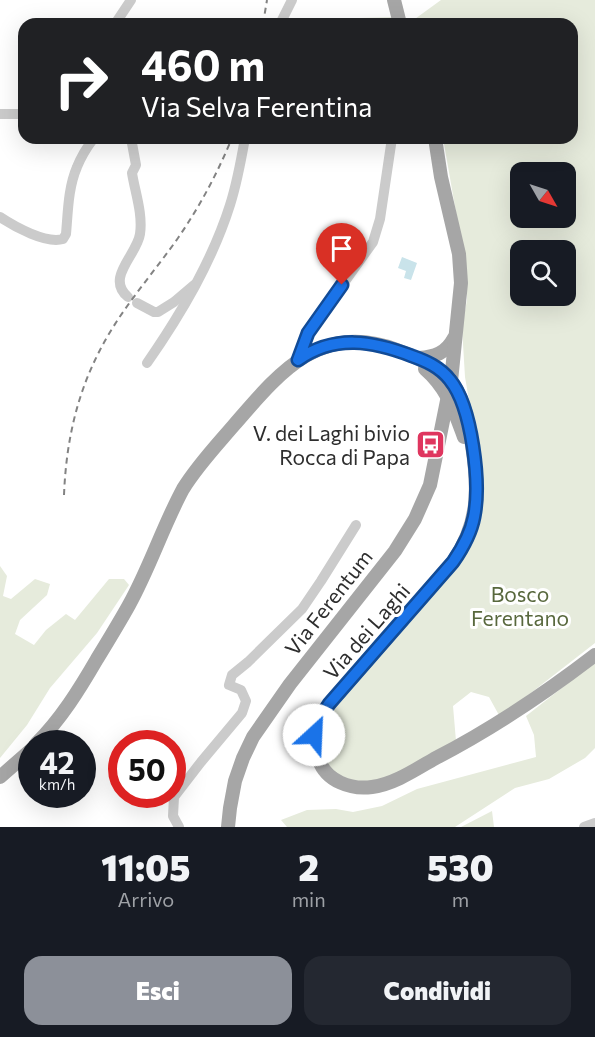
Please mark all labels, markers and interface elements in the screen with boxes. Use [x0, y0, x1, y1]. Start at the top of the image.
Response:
text: 460 m [141, 38, 265, 90]
icon: right [42, 42, 120, 120]
text: Via Selva Ferentina [141, 90, 372, 123]
north arrow [510, 162, 576, 228]
map controls [510, 162, 576, 306]
pin [316, 223, 367, 285]
icon: arrive [325, 232, 358, 265]
button: search [510, 240, 576, 306]
place label: V. dei Laghi bivio Rocca di Papa [253, 420, 410, 469]
bus stop icon: V. dei Laghi bivio Rocca di Papa [415, 428, 447, 460]
street label: Via Ferentum [279, 544, 377, 660]
street label: Via dei Laghi [317, 578, 415, 684]
park label: Bosco Ferentano [471, 581, 569, 630]
position arrow [282, 703, 346, 767]
speed limit sign: 50 [108, 730, 186, 808]
text: 42 [39, 743, 75, 780]
text: km/h [39, 775, 75, 793]
text: 11:05 [101, 844, 190, 888]
text: 2 [298, 844, 319, 888]
text: 530 [427, 844, 494, 888]
text: Arrivo [117, 887, 174, 911]
text: min [292, 887, 326, 911]
text: m [452, 887, 469, 911]
button: Esci [24, 956, 292, 1025]
button: Condividi [304, 956, 571, 1025]

